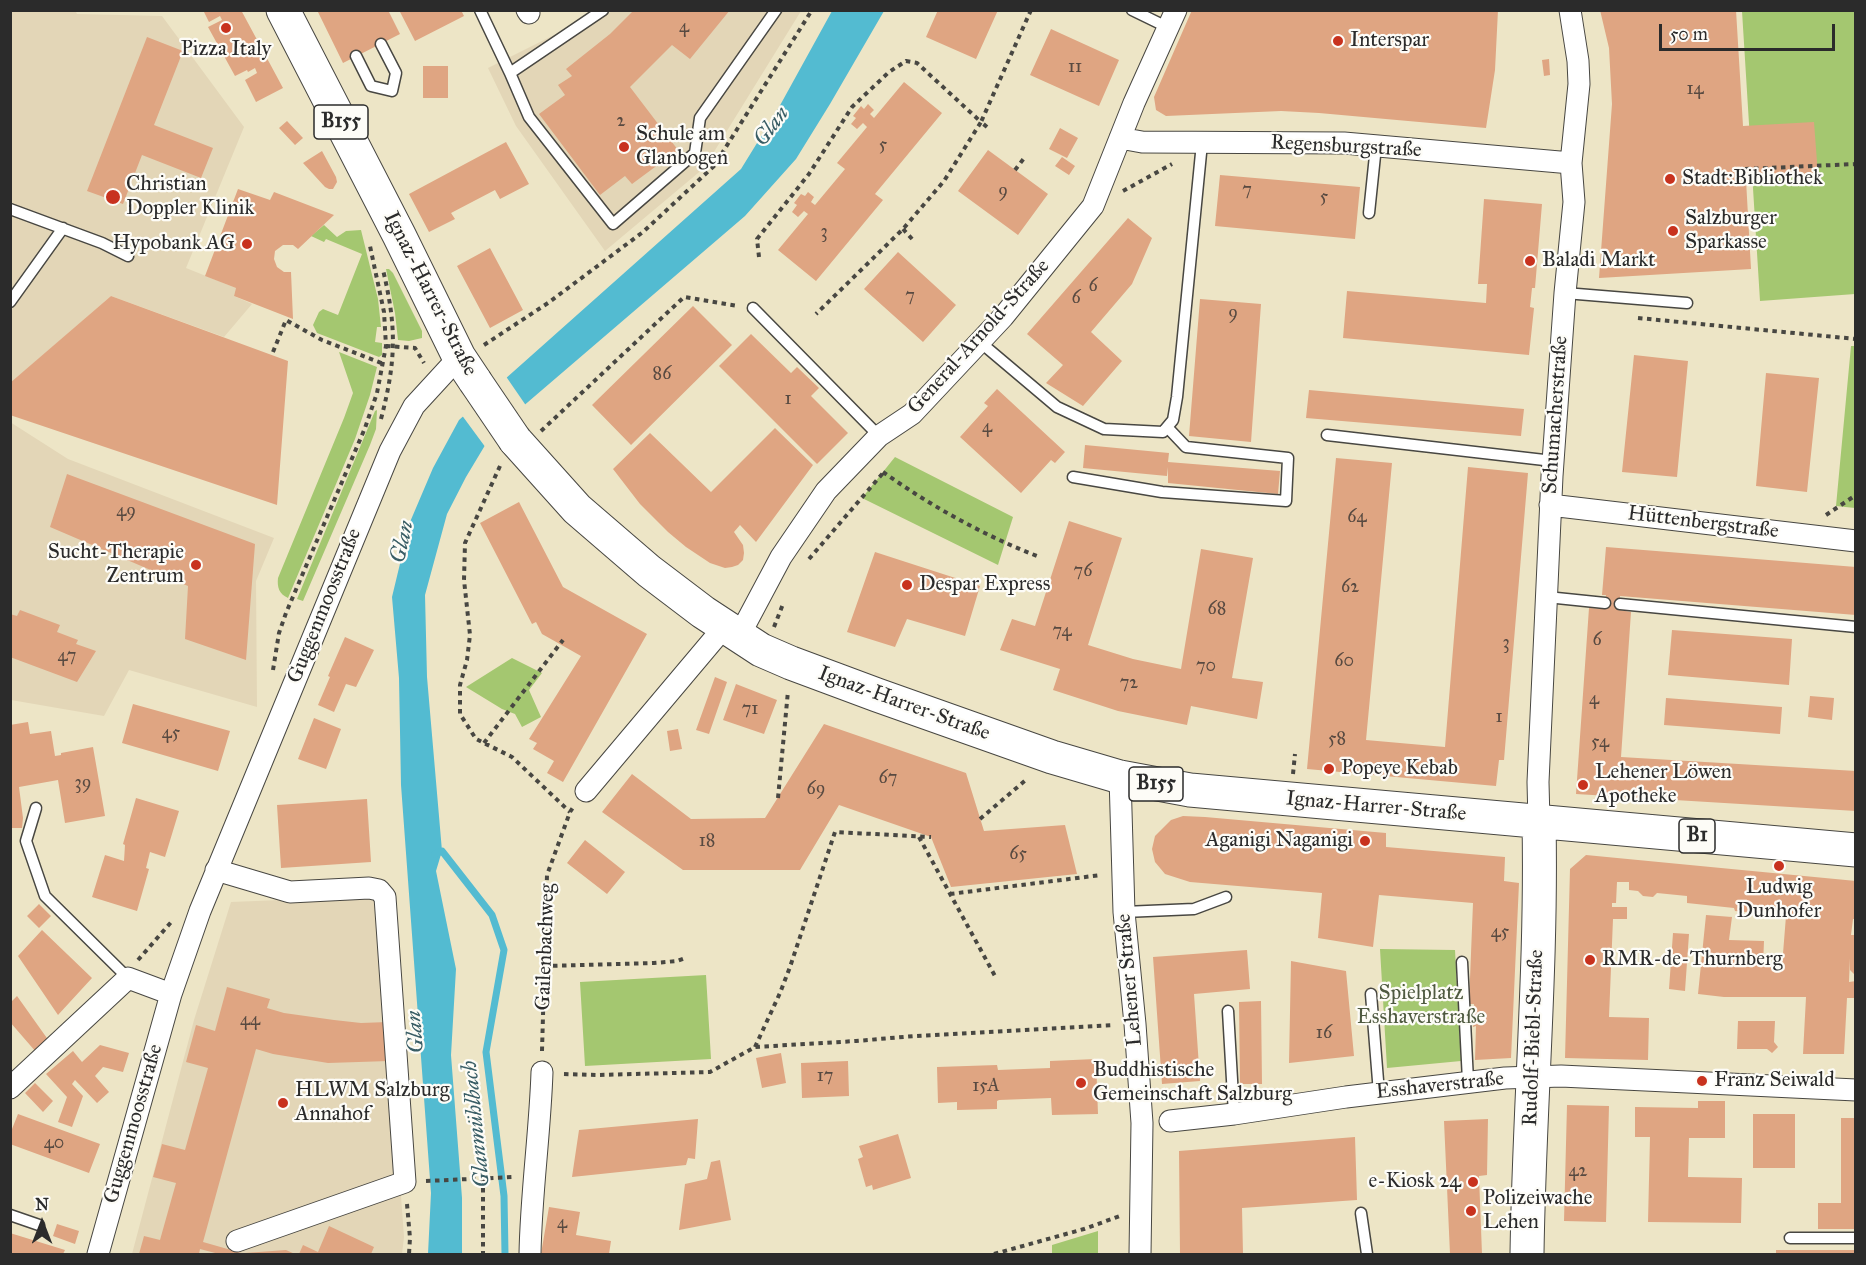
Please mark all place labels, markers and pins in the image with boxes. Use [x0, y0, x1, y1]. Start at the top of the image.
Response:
marker: Pizza Italy [219, 21, 233, 35]
place label: Interspar [1350, 28, 1429, 54]
marker: Interspar [1331, 34, 1345, 48]
place label: Pizza Italy [181, 37, 271, 63]
place label: Schule am Glanbogen [636, 122, 728, 172]
marker: Schule am Glanbogen [617, 140, 631, 154]
place label: Stadt:Bibliothek [1682, 166, 1823, 192]
place label: Christian Doppler Klinik [126, 172, 254, 222]
marker: Stadt:Bibliothek [1663, 172, 1677, 186]
marker: Christian Doppler Klinik [104, 188, 122, 206]
place label: Salzburger Sparkasse [1685, 206, 1777, 256]
marker: Salzburger Sparkasse [1666, 224, 1680, 238]
place label: Hypobank AG [113, 231, 235, 257]
marker: Hypobank AG [240, 237, 254, 251]
place label: Baladi Markt [1542, 248, 1655, 274]
marker: Baladi Markt [1523, 254, 1537, 268]
place label: Sucht-Therapie Zentrum [48, 540, 184, 590]
marker: Sucht-Therapie Zentrum [189, 558, 203, 572]
place label: Despar Express [919, 572, 1050, 598]
marker: Despar Express [900, 578, 914, 592]
place label: Popeye Kebab [1341, 756, 1458, 782]
place label: Lehener Löwen Apotheke [1595, 760, 1732, 810]
marker: Popeye Kebab [1322, 762, 1336, 776]
marker: Lehener Löwen Apotheke [1576, 778, 1590, 792]
place label: Aganigi Naganigi [1205, 828, 1353, 854]
marker: Aganigi Naganigi [1358, 834, 1372, 848]
marker: Ludwig Dunhofer [1772, 859, 1786, 873]
place label: Ludwig Dunhofer [1737, 875, 1821, 925]
place label: RMR-de-Thurnberg [1602, 947, 1783, 973]
marker: RMR-de-Thurnberg [1583, 953, 1597, 967]
place label: Buddhistische Gemeinschaft Salzburg [1093, 1058, 1292, 1108]
place label: Franz Seiwald [1714, 1068, 1835, 1094]
marker: Franz Seiwald [1695, 1074, 1709, 1088]
marker: Buddhistische Gemeinschaft Salzburg [1074, 1076, 1088, 1090]
place label: HLWM Salzburg Annahof [295, 1078, 450, 1128]
marker: HLWM Salzburg Annahof [276, 1096, 290, 1110]
place label: e-Kiosk 24 [1368, 1169, 1461, 1195]
marker: e-Kiosk 24 [1466, 1175, 1480, 1189]
place label: Polizeiwache Lehen [1483, 1186, 1592, 1236]
marker: Polizeiwache Lehen [1464, 1204, 1478, 1218]

